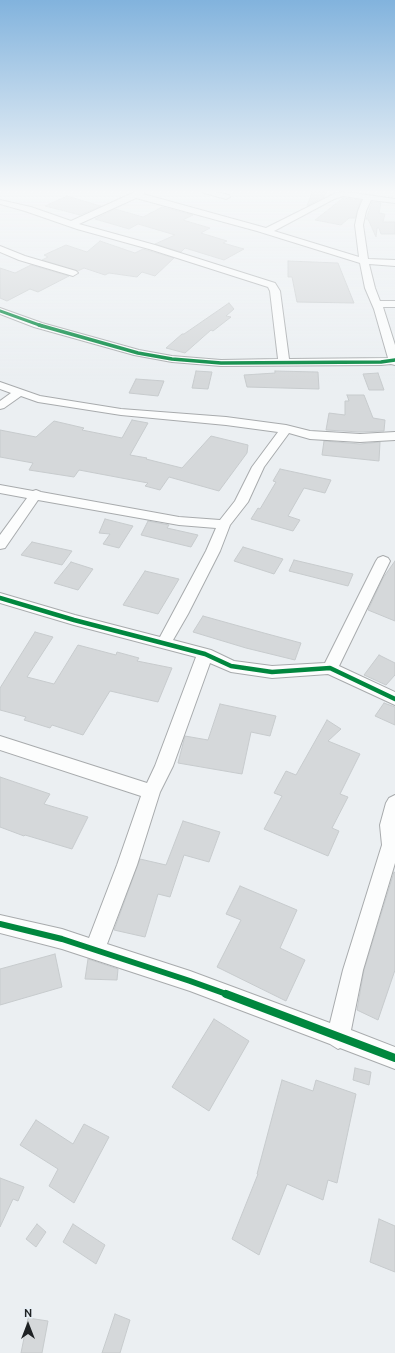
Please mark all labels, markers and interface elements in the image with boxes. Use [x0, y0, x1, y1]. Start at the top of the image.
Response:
north arrow [8, 1305, 48, 1345]
text: N [24, 1307, 32, 1319]

